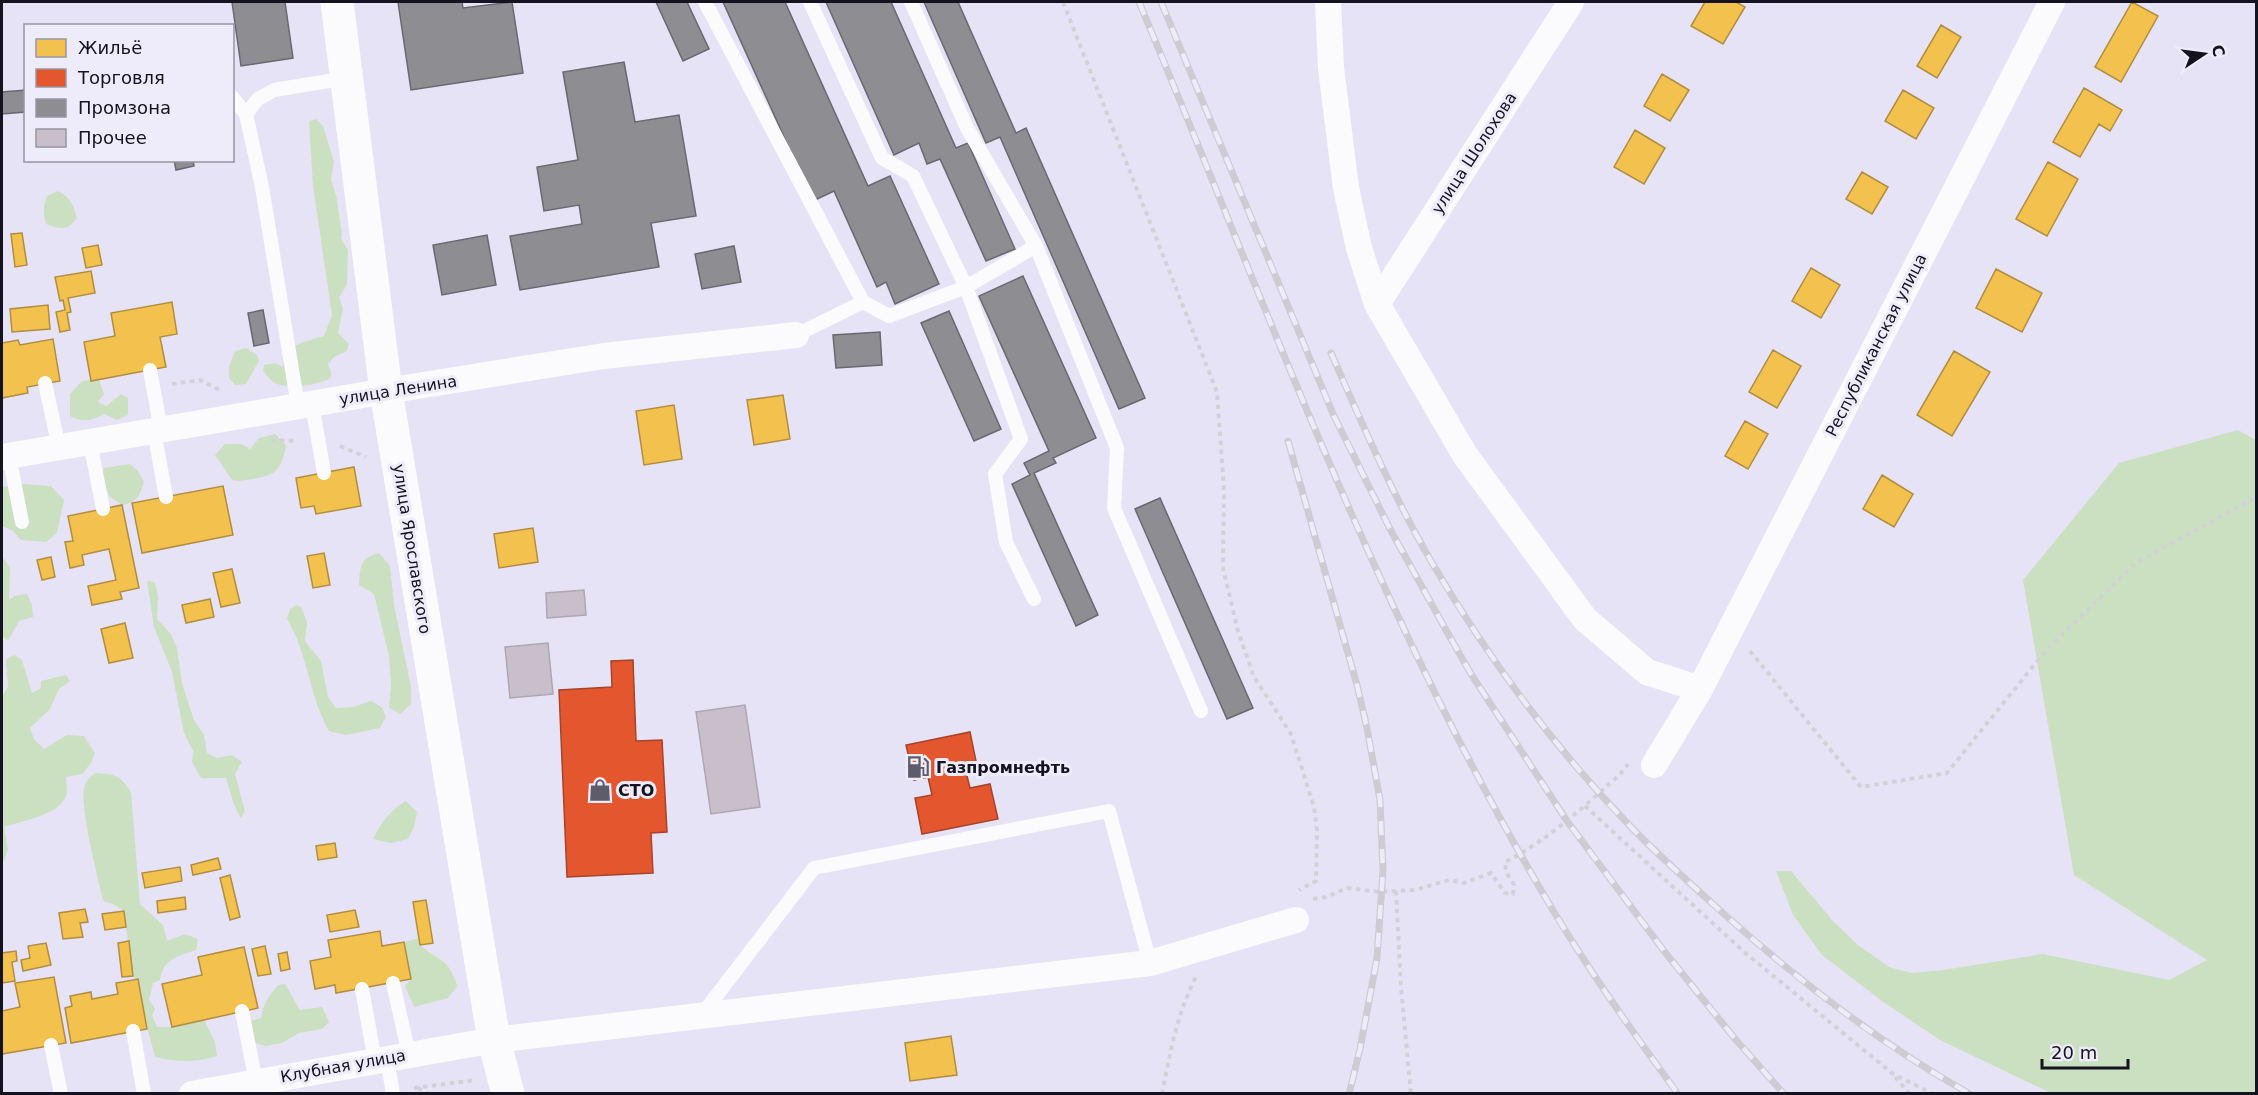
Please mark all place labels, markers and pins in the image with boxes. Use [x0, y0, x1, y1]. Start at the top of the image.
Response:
fuel station icon: Газпромнефть [905, 754, 931, 780]
place label: Газпромнефть [936, 758, 1070, 777]
shop icon: СТО [587, 777, 613, 803]
place label: СТО [618, 781, 654, 800]

